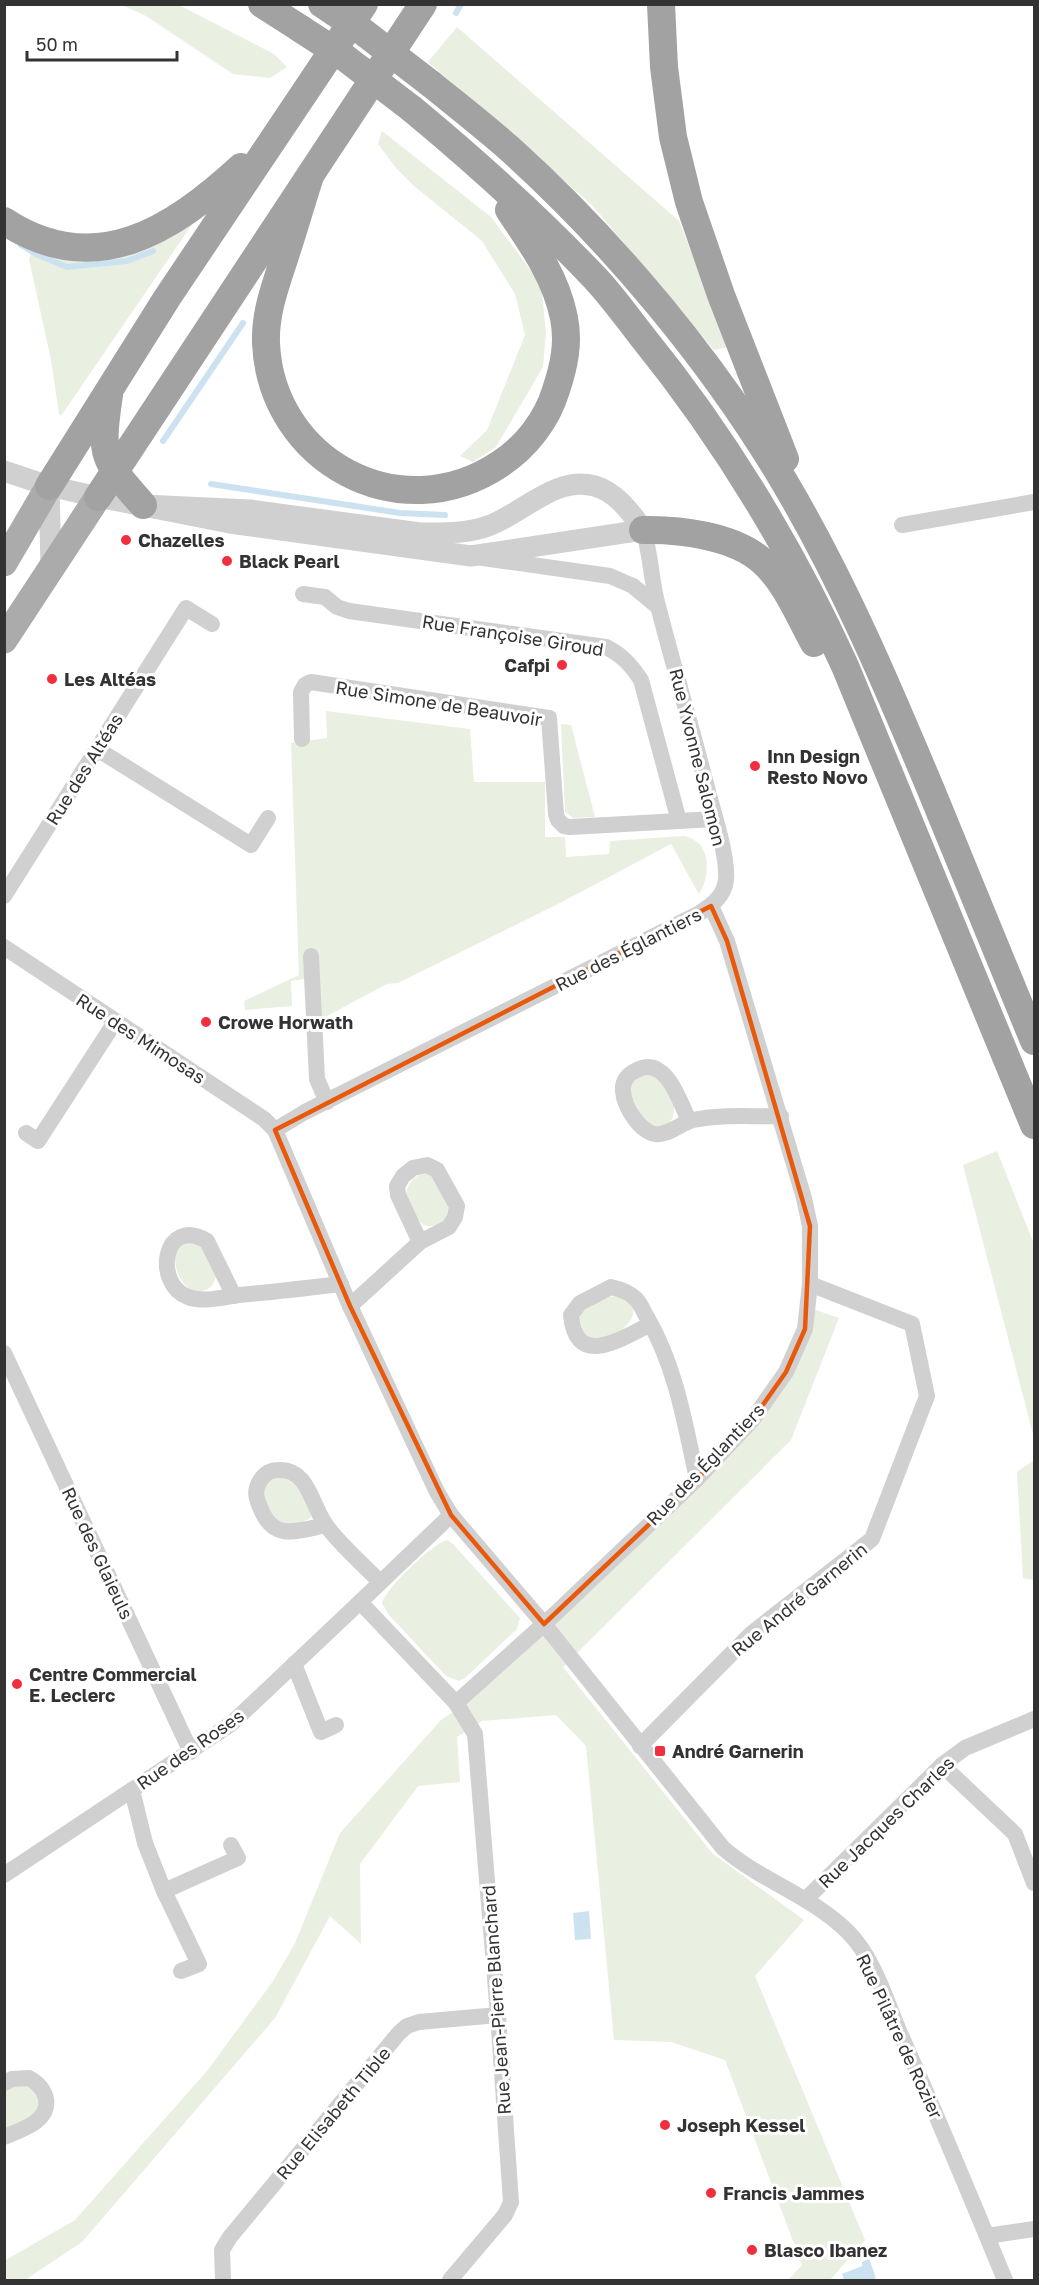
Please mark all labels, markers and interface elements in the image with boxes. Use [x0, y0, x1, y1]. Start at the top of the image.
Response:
scale bar [27, 24, 177, 62]
text: 50 m [36, 33, 78, 55]
place label: Chazelles [138, 529, 225, 551]
marker: Chazelles [119, 533, 133, 547]
place label: Black Pearl [239, 550, 339, 572]
marker: Black Pearl [220, 554, 234, 568]
street label: Rue Françoise Giroud [421, 610, 605, 660]
place label: Cafpi [504, 654, 550, 676]
marker: Cafpi [555, 658, 569, 672]
street label: Rue Yvonne Salomon [665, 666, 731, 848]
place label: Les Altéas [64, 668, 156, 690]
marker: Les Altéas [45, 672, 59, 686]
street label: Rue Simone de Beauvoir [334, 676, 544, 730]
street label: Rue des Altéas [41, 709, 127, 829]
place label: Inn Design Resto Novo [767, 745, 868, 788]
marker: Inn Design Resto Novo [748, 759, 762, 773]
street label: Rue des Églantiers [551, 903, 705, 995]
street label: Rue des Mimosas [72, 988, 210, 1088]
place label: Crowe Horwath [218, 1011, 353, 1033]
marker: Crowe Horwath [199, 1015, 213, 1029]
street label: Rue des Églantiers [641, 1398, 769, 1530]
street label: Rue des Glaieuls [58, 1483, 138, 1623]
street label: Rue André Garnerin [727, 1538, 871, 1660]
place label: Centre Commercial E. Leclerc [29, 1663, 197, 1706]
marker: Centre Commercial E. Leclerc [10, 1677, 24, 1691]
street label: Rue des Roses [132, 1704, 248, 1794]
place label: André Garnerin [672, 1740, 804, 1762]
marker: André Garnerin [653, 1744, 667, 1758]
street label: Rue Jacques Charles [814, 1752, 958, 1892]
street label: Rue Jean-Pierre Blanchard [477, 1884, 515, 2116]
street label: Rue Pilâtre de Rozier [852, 1950, 948, 2122]
street label: Rue Elisabeth Tible [271, 2042, 395, 2184]
place label: Joseph Kessel [677, 2114, 805, 2136]
marker: Joseph Kessel [658, 2118, 672, 2132]
place label: Francis Jammes [723, 2182, 865, 2204]
marker: Francis Jammes [704, 2186, 718, 2200]
place label: Blasco Ibanez [764, 2239, 887, 2261]
marker: Blasco Ibanez [745, 2243, 759, 2257]

